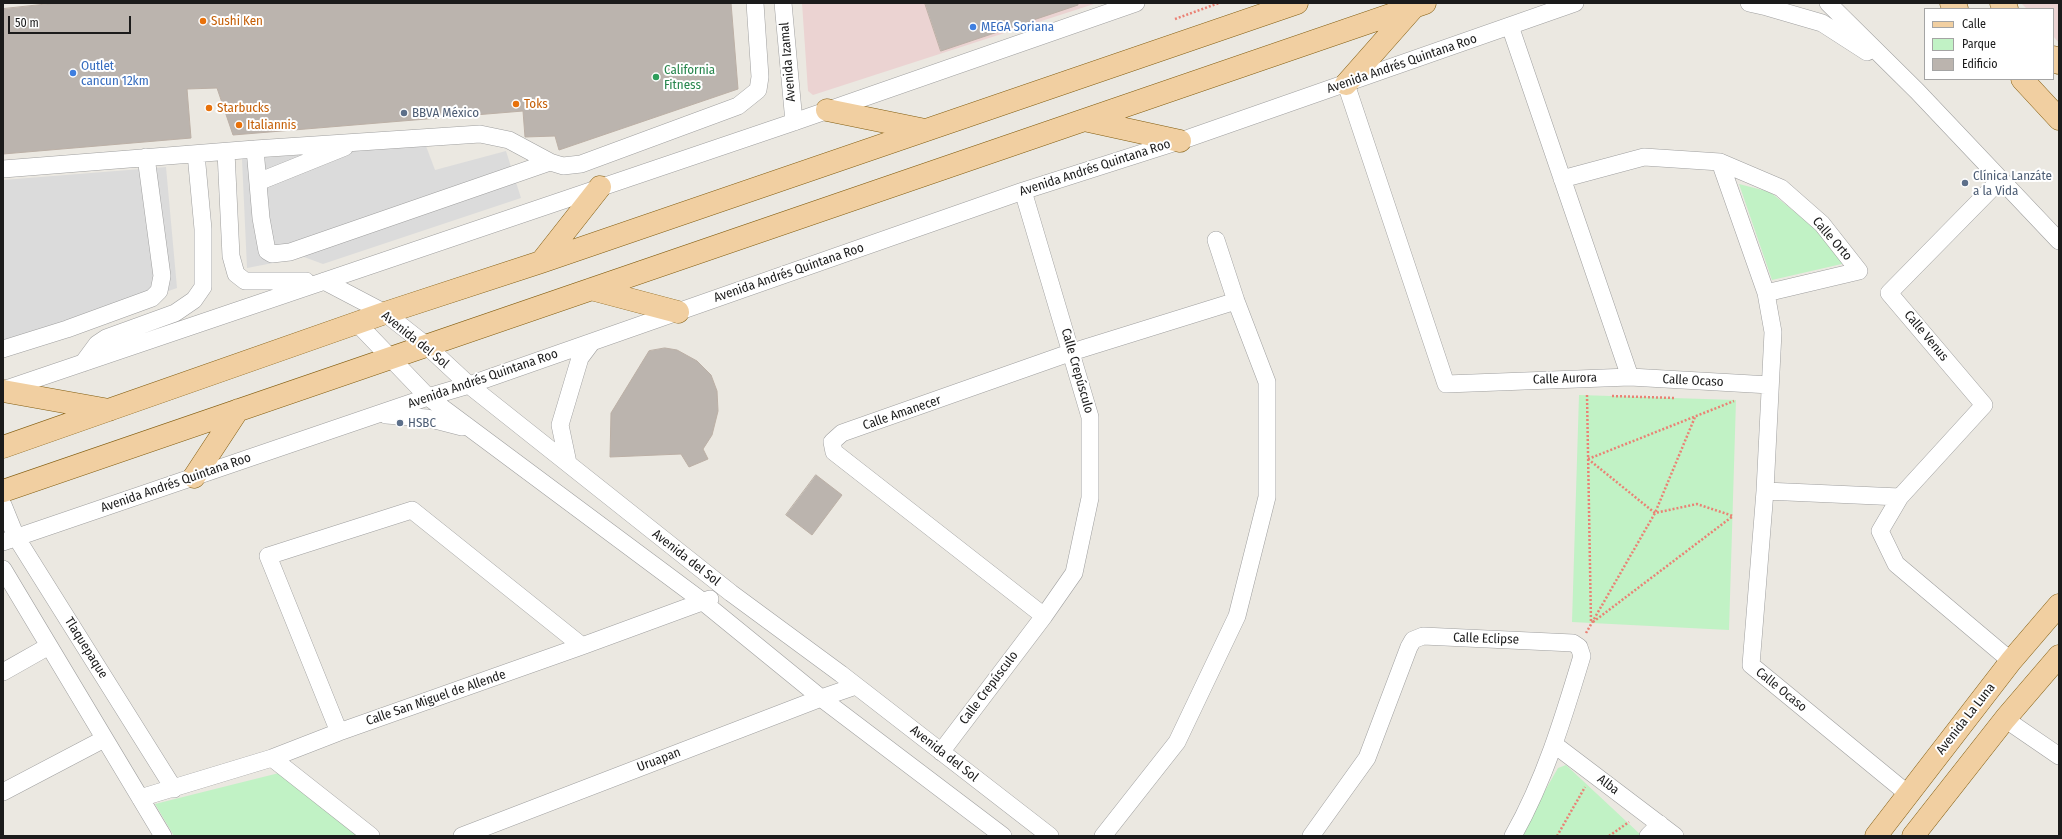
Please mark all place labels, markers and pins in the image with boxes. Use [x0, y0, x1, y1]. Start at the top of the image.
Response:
place label: Sushi Ken [211, 13, 263, 29]
marker: Sushi Ken [198, 16, 208, 26]
place label: MEGA Soriana [981, 19, 1054, 35]
marker: MEGA Soriana [968, 22, 978, 32]
place label: Outlet cancun 12km [81, 58, 149, 89]
place label: California Fitness [664, 62, 715, 93]
marker: Outlet cancun 12km [68, 68, 78, 78]
marker: California Fitness [651, 72, 661, 82]
place label: Toks [524, 96, 548, 112]
marker: Toks [511, 99, 521, 109]
place label: Starbucks [217, 100, 269, 116]
marker: Starbucks [204, 103, 214, 113]
place label: BBVA México [412, 105, 479, 121]
marker: BBVA México [399, 108, 409, 118]
place label: Italiannis [247, 117, 296, 133]
marker: Italiannis [234, 120, 244, 130]
place label: Clínica Lanzáte a la Vida [1973, 168, 2052, 199]
marker: Clínica Lanzáte a la Vida [1960, 178, 1970, 188]
place label: HSBC [408, 415, 436, 431]
marker: HSBC [395, 418, 405, 428]

